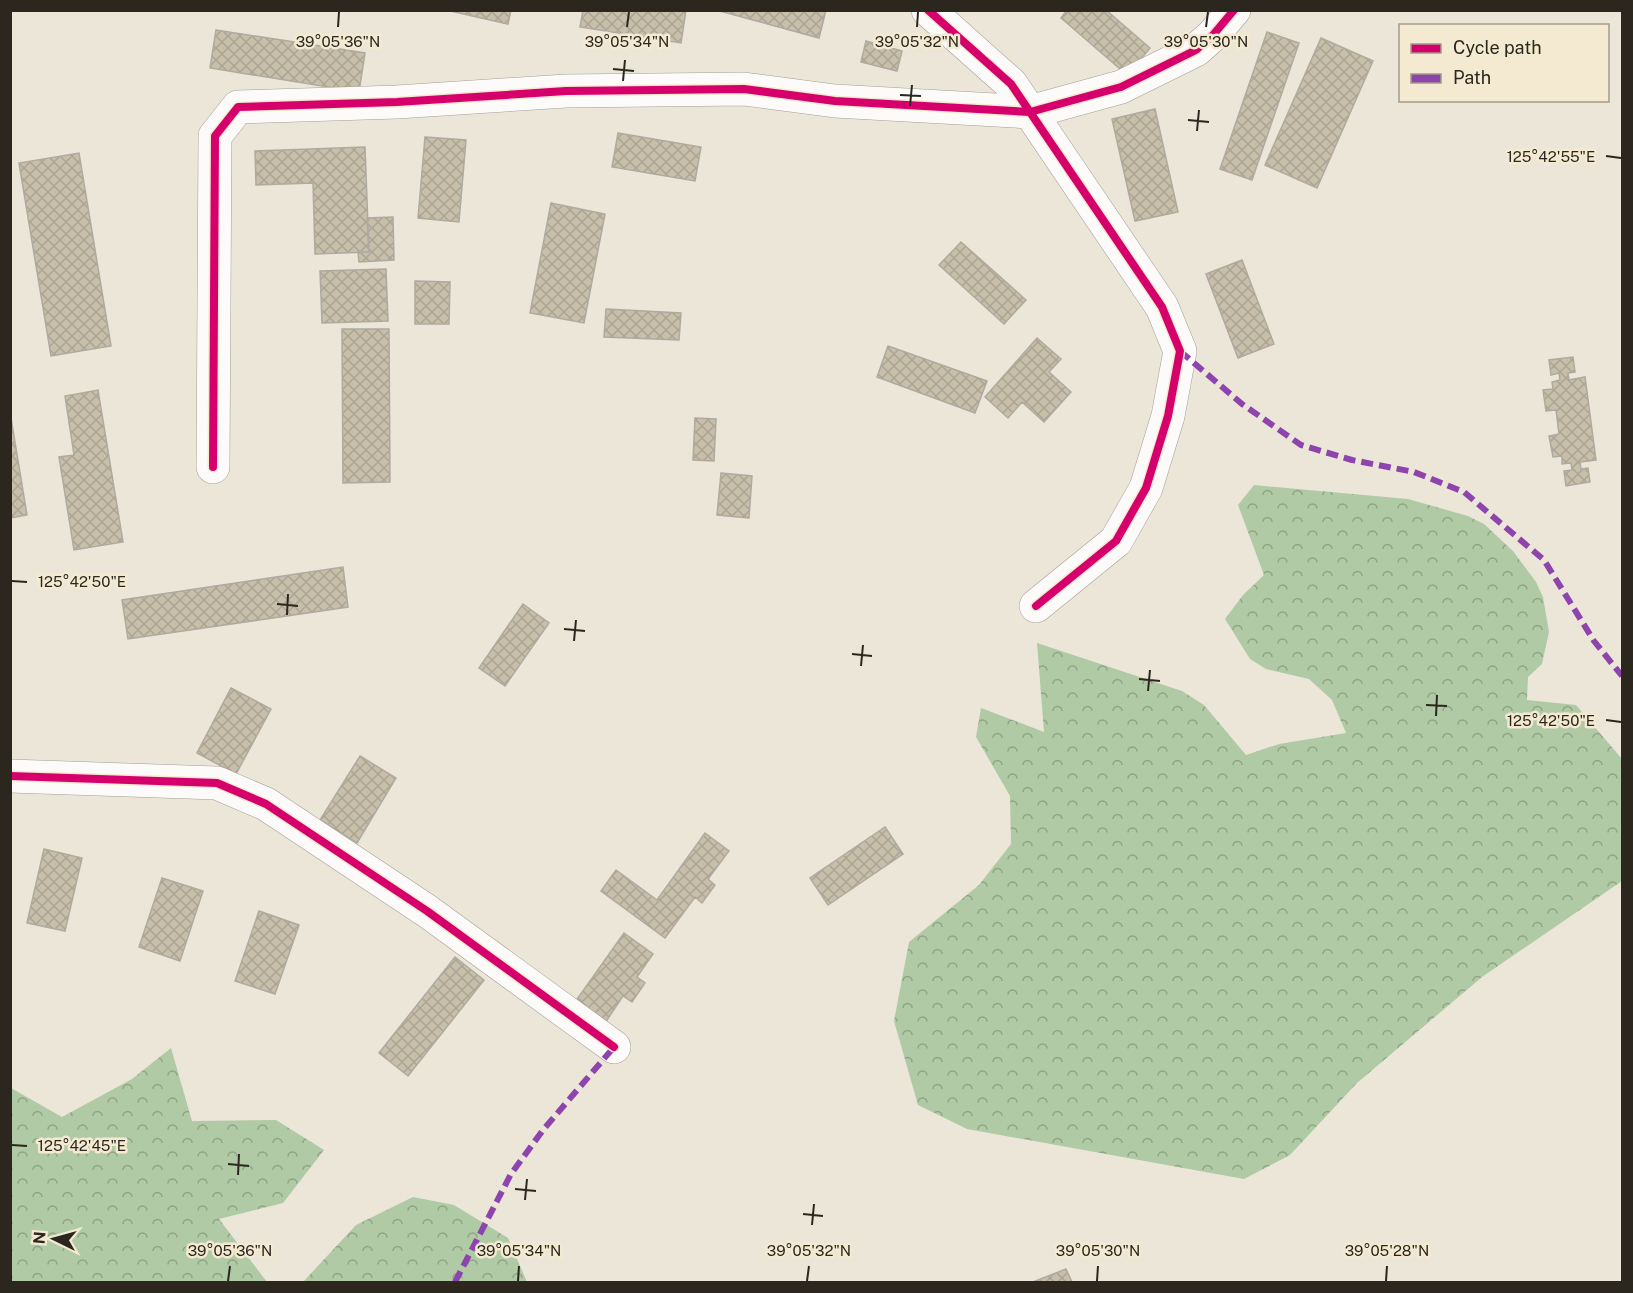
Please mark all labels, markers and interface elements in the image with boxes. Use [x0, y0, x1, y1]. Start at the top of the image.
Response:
legend [1399, 24, 1609, 102]
text: 39°05'36"N [296, 33, 380, 50]
text: 39°05'34"N [585, 33, 669, 50]
text: 39°05'32"N [875, 33, 959, 50]
text: 39°05'30"N [1164, 33, 1248, 50]
text: Cycle path [1453, 37, 1542, 58]
text: Path [1453, 67, 1491, 88]
text: 125°42'55"E [1507, 148, 1595, 165]
text: 125°42'50"E [38, 573, 126, 590]
text: 125°42'50"E [1507, 712, 1595, 729]
text: 125°42'45"E [38, 1137, 126, 1154]
north arrow [24, 1209, 84, 1269]
text: N [30, 1231, 50, 1245]
text: 39°05'36"N [188, 1242, 272, 1259]
text: 39°05'34"N [477, 1242, 561, 1259]
text: 39°05'32"N [767, 1242, 851, 1259]
text: 39°05'30"N [1056, 1242, 1140, 1259]
text: 39°05'28"N [1345, 1242, 1429, 1259]

